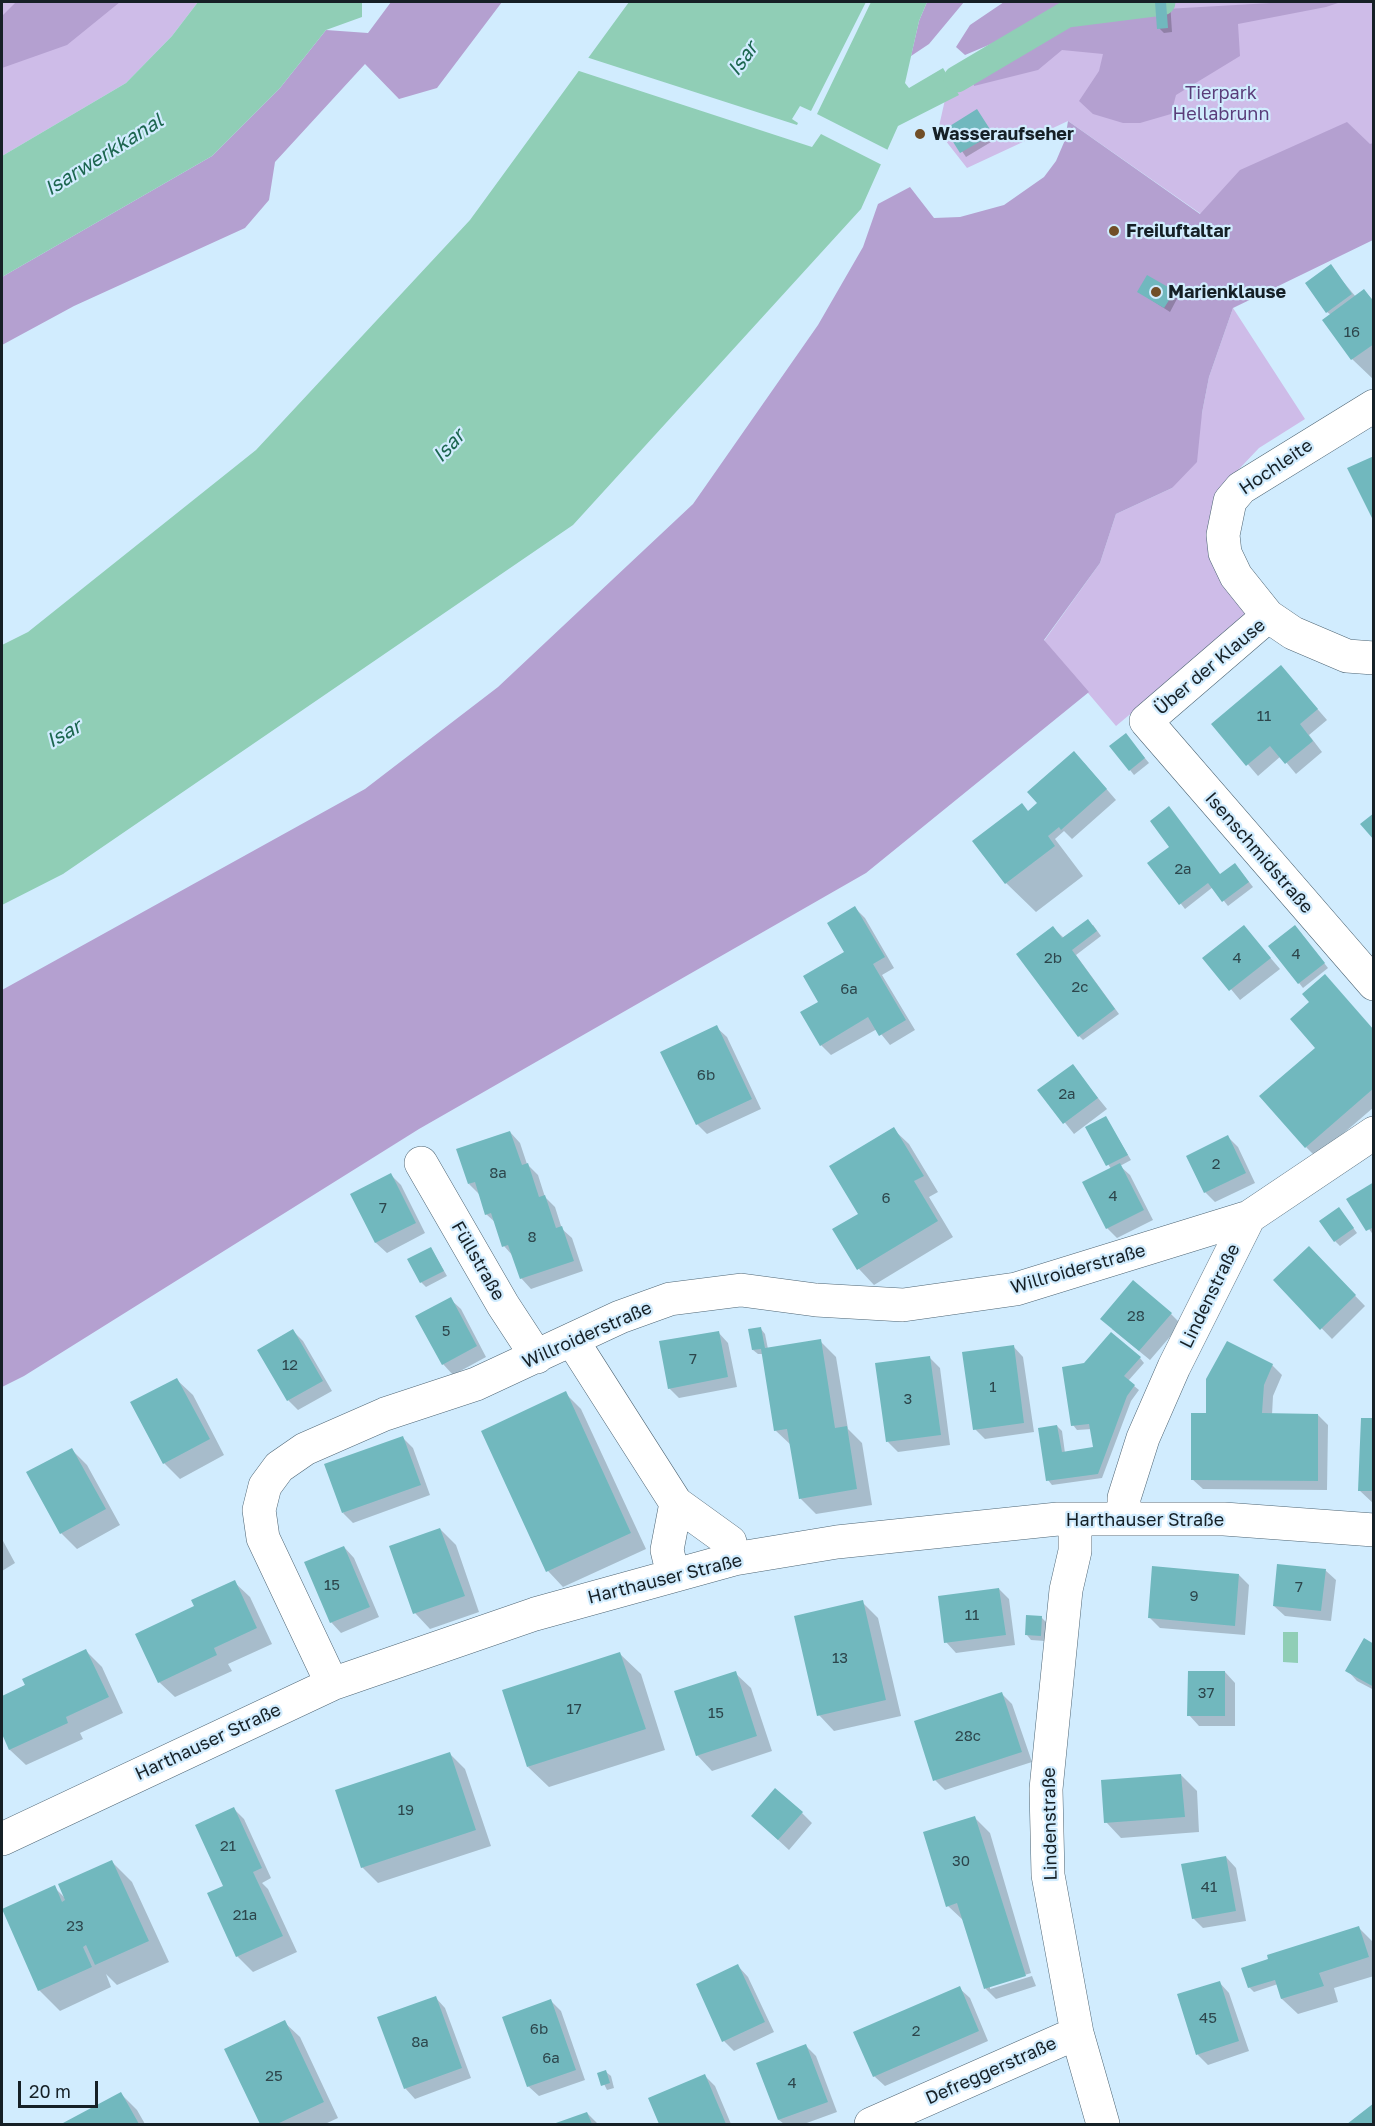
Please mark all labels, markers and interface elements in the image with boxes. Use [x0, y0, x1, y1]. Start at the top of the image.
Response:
water label: Isar [723, 37, 763, 81]
park label: Tierpark Hellabrunn [1173, 82, 1269, 124]
water label: Isarwerkkanal [40, 109, 168, 201]
place label: Wasseraufseher [932, 123, 1074, 145]
marker: Wasseraufseher [913, 127, 927, 141]
place label: Freiluftaltar [1126, 220, 1231, 242]
marker: Freiluftaltar [1107, 224, 1121, 238]
place label: Marienklause [1168, 281, 1286, 303]
marker: Marienklause [1149, 285, 1163, 299]
house number: 16 [1344, 323, 1360, 341]
water label: Isar [428, 425, 470, 467]
street label: Hochleite [1235, 435, 1317, 499]
street label: Über der Klause [1150, 614, 1270, 720]
house number: 11 [1257, 707, 1271, 725]
water label: Isar [42, 715, 86, 753]
street label: Isenschmidstraße [1200, 788, 1318, 918]
house number: 2a [1174, 860, 1192, 878]
house number: 4 [1291, 945, 1301, 963]
house number: 2b [1044, 949, 1062, 967]
house number: 4 [1232, 949, 1242, 967]
house number: 2c [1072, 978, 1088, 996]
house number: 6a [840, 980, 858, 998]
house number: 6b [697, 1066, 715, 1084]
house number: 2a [1058, 1085, 1076, 1103]
house number: 2 [1212, 1155, 1220, 1173]
house number: 8a [489, 1164, 507, 1182]
house number: 4 [1108, 1187, 1118, 1205]
house number: 6 [881, 1189, 891, 1207]
house number: 7 [379, 1199, 387, 1217]
street label: Füllstraße [447, 1218, 509, 1304]
house number: 8 [527, 1228, 537, 1246]
street label: Willroiderstraße [1008, 1239, 1148, 1299]
street label: Lindenstraße [1175, 1240, 1245, 1352]
street label: Willroiderstraße [519, 1297, 655, 1373]
house number: 28 [1127, 1307, 1145, 1325]
house number: 5 [442, 1322, 450, 1340]
house number: 7 [689, 1350, 697, 1368]
house number: 12 [282, 1356, 298, 1374]
house number: 1 [989, 1378, 997, 1396]
house number: 3 [904, 1390, 912, 1408]
street label: Harthauser Straße [1066, 1509, 1224, 1531]
street label: Harthauser Straße [586, 1549, 744, 1609]
house number: 15 [324, 1576, 340, 1594]
house number: 7 [1295, 1578, 1303, 1596]
house number: 9 [1189, 1587, 1199, 1605]
house number: 11 [965, 1606, 979, 1624]
house number: 13 [832, 1649, 848, 1667]
house number: 37 [1198, 1684, 1214, 1702]
street label: Harthauser Straße [132, 1699, 284, 1785]
house number: 17 [566, 1700, 582, 1718]
house number: 15 [708, 1704, 724, 1722]
house number: 28c [955, 1727, 981, 1745]
street label: Lindenstraße [1038, 1767, 1062, 1881]
house number: 19 [398, 1801, 414, 1819]
house number: 21 [220, 1837, 236, 1855]
house number: 30 [952, 1852, 970, 1870]
house number: 41 [1201, 1878, 1217, 1896]
house number: 21a [233, 1906, 257, 1924]
house number: 23 [66, 1917, 84, 1935]
house number: 45 [1199, 2009, 1217, 2027]
house number: 6b [530, 2020, 548, 2038]
house number: 2 [912, 2022, 920, 2040]
street label: Defreggerstraße [922, 2032, 1060, 2110]
house number: 8a [411, 2033, 429, 2051]
house number: 6a [542, 2049, 560, 2067]
house number: 25 [265, 2067, 283, 2085]
scale bar [21, 2069, 100, 2107]
house number: 4 [787, 2074, 797, 2092]
text: 20 m [29, 2080, 71, 2102]

